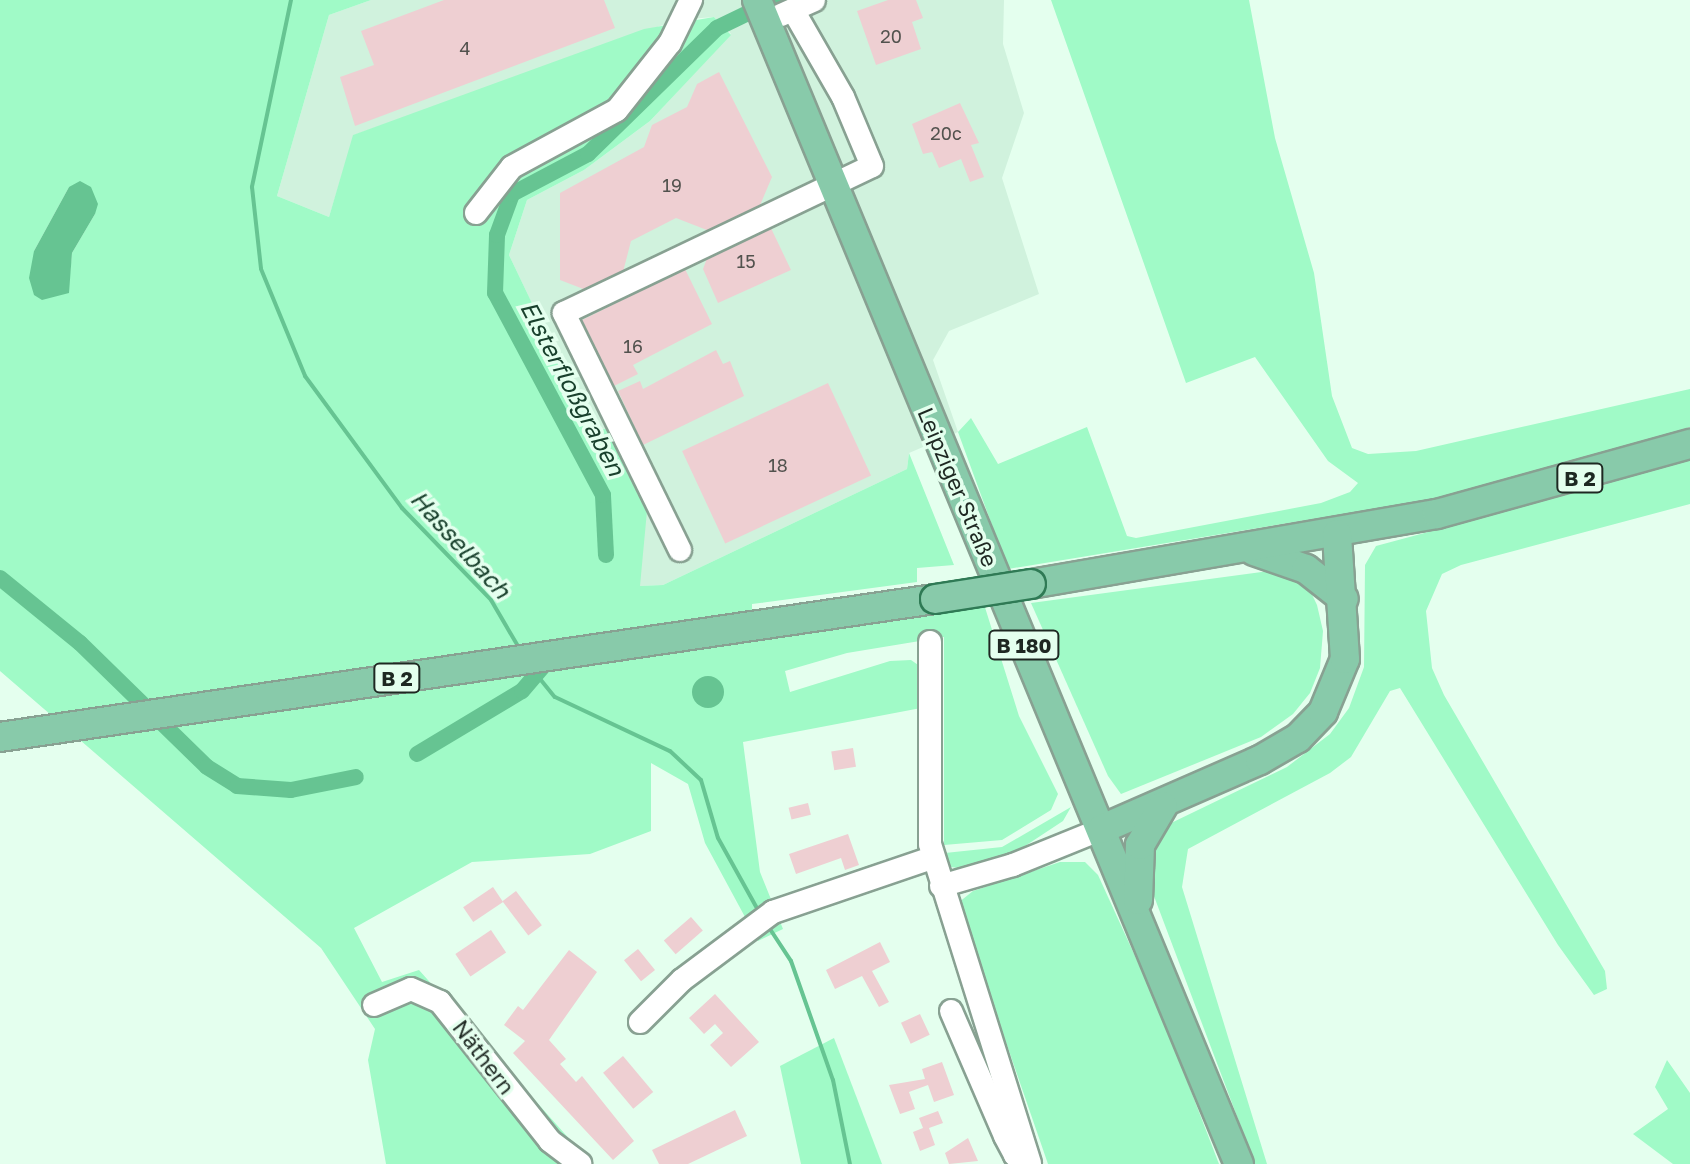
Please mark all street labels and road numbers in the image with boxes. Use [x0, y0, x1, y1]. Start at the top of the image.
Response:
street label: Leipziger Straße [912, 403, 1004, 571]
road number: B 2 [1556, 462, 1604, 494]
road number: B 180 [988, 629, 1060, 661]
road number: B 2 [373, 662, 421, 694]
street label: Näthern [448, 1015, 520, 1099]

